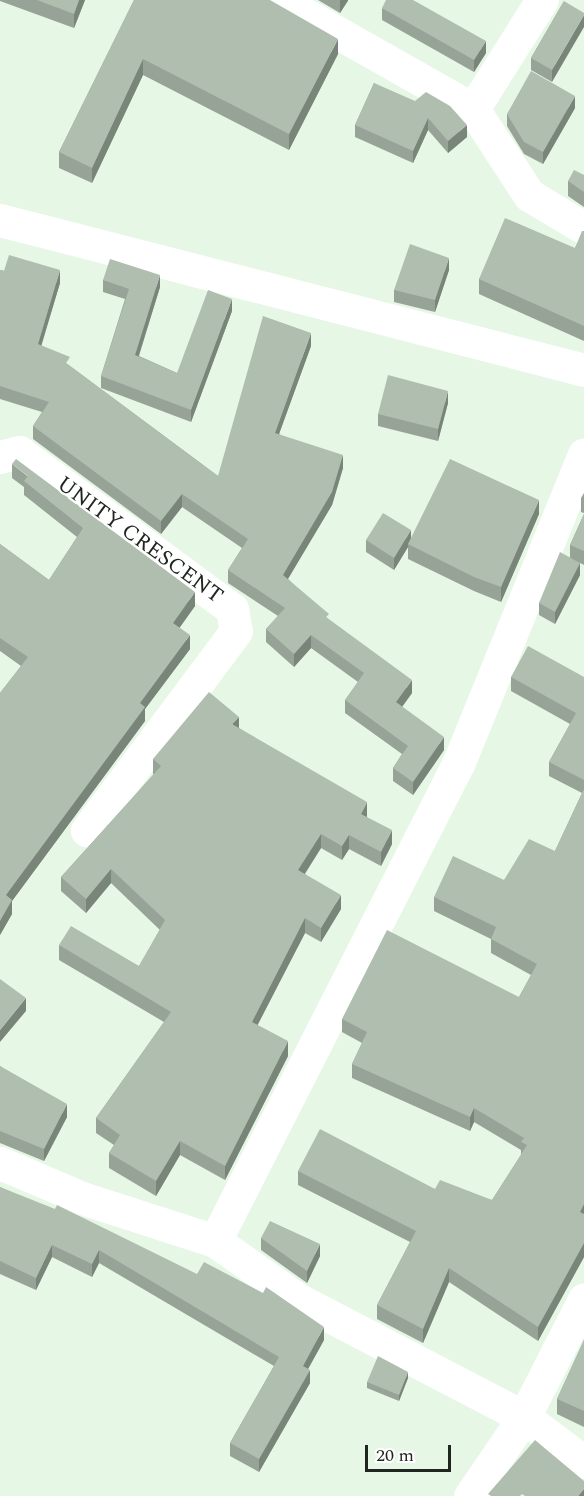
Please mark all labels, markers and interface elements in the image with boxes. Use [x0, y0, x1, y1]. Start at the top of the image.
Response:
street label: UNITY CRESCENT [52, 471, 228, 609]
scale bar [368, 1433, 454, 1471]
text: 20 m [376, 1442, 414, 1469]

